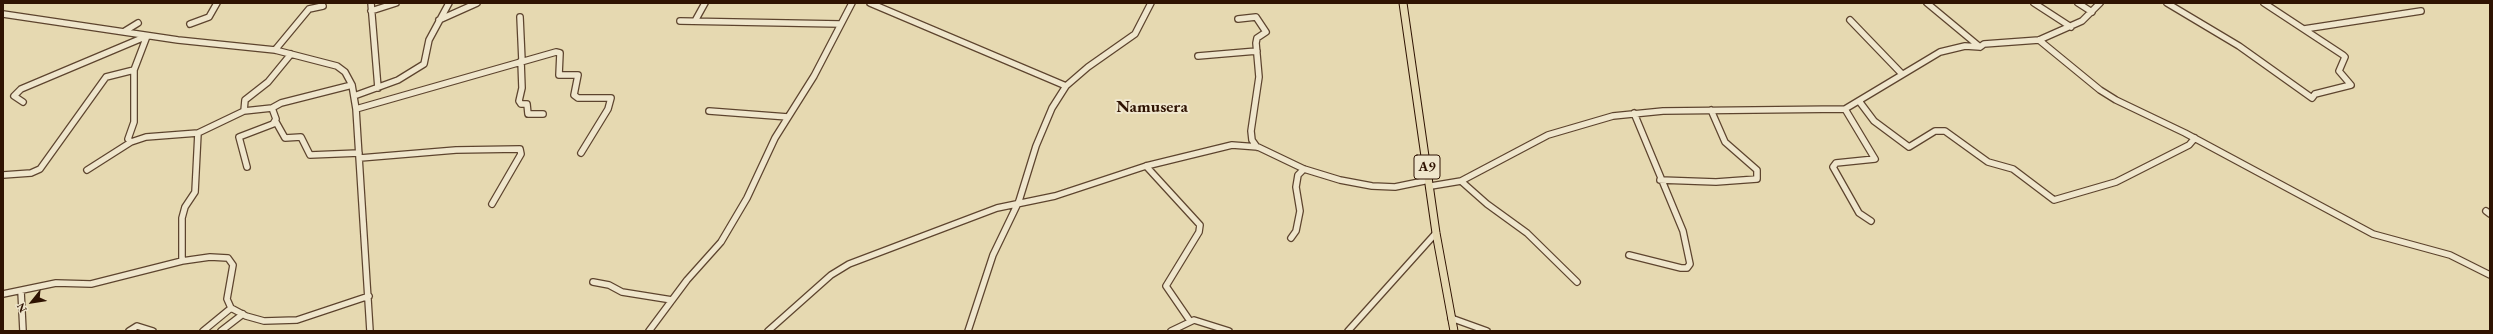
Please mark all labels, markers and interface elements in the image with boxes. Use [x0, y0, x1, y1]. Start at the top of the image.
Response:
district label: Namusera [1116, 97, 1188, 117]
road number: A9 [1414, 155, 1440, 179]
north arrow [12, 282, 52, 322]
text: N [13, 301, 30, 315]

